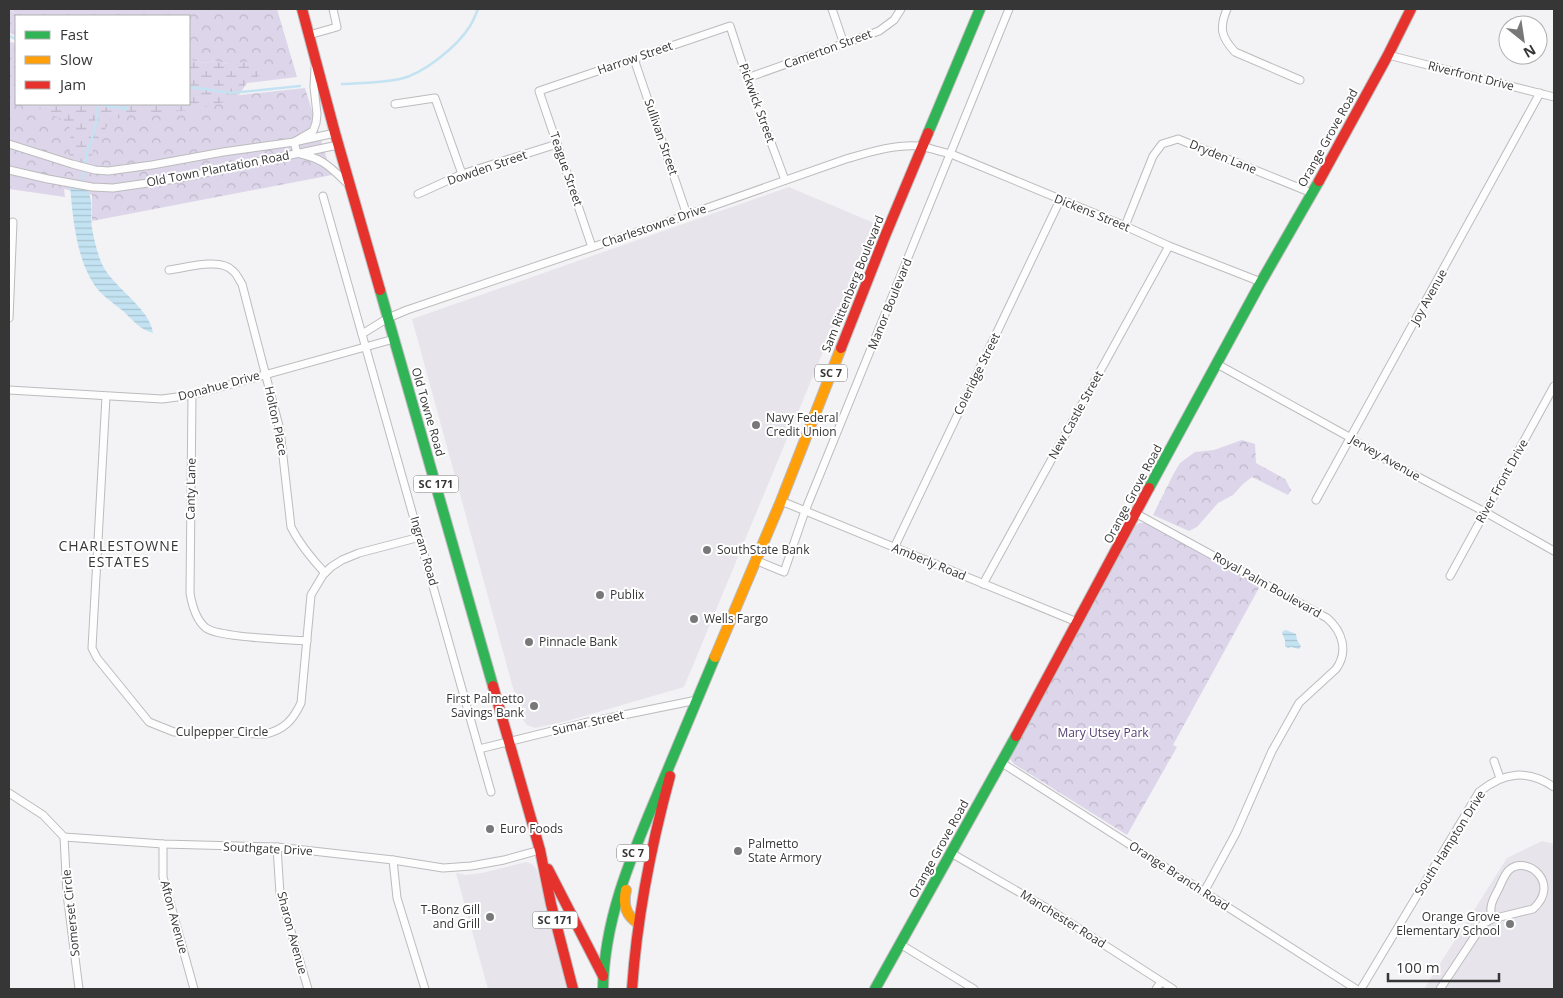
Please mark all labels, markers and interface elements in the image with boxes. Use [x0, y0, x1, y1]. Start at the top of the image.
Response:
legend [15, 15, 190, 105]
north arrow [1498, 15, 1548, 65]
text: Fast [60, 24, 89, 44]
street label: Camerton Street [781, 25, 874, 72]
street label: Harrow Street [595, 37, 675, 78]
text: N [1520, 41, 1539, 63]
text: Slow [60, 49, 93, 69]
street label: Riverfront Drive [1426, 57, 1516, 95]
street label: Pickwick Street [735, 61, 780, 145]
text: Jam [58, 74, 86, 94]
street label: Orange Grove Road [1293, 86, 1362, 190]
street label: Sullivan Street [640, 96, 682, 177]
street label: Teague Street [546, 130, 587, 208]
street label: Dryden Lane [1187, 135, 1260, 178]
street label: Old Town Plantation Road [145, 146, 291, 191]
street label: Dowden Street [445, 146, 529, 189]
street label: Dickens Street [1052, 190, 1133, 235]
street label: Charlestowne Drive [599, 200, 709, 251]
street label: Sam Rittenberg Boulevard [817, 213, 888, 355]
street label: Manor Boulevard [863, 256, 916, 352]
street label: Joy Avenue [1406, 266, 1451, 329]
street label: Coleridge Street [949, 330, 1004, 418]
road number: SC 7 [815, 364, 847, 382]
street label: Old Towne Road [408, 365, 449, 458]
street label: Donahue Drive [176, 366, 262, 405]
street label: New Castle Street [1044, 367, 1107, 462]
street label: Holton Place [261, 385, 292, 457]
place label: Navy Federal Credit Union [766, 409, 838, 440]
marker: Navy Federal Credit Union [750, 419, 762, 431]
street label: Jervey Avenue [1346, 430, 1424, 485]
street label: River Front Drive [1471, 435, 1532, 526]
street label: Orange Grove Road [1099, 441, 1166, 546]
street label: Canty Lane [181, 458, 200, 520]
road number: SC 171 [414, 476, 458, 492]
street label: Ingram Road [406, 514, 443, 588]
district label: CHARLESTOWNE ESTATES [58, 536, 180, 571]
street label: Amberly Road [890, 539, 969, 584]
place label: SouthState Bank [717, 541, 810, 558]
marker: SouthState Bank [701, 544, 713, 556]
street label: Royal Palm Boulevard [1210, 548, 1325, 621]
place label: Publix [610, 586, 645, 603]
marker: Publix [594, 589, 606, 601]
place label: Wells Fargo [704, 610, 768, 627]
marker: Wells Fargo [688, 613, 700, 625]
place label: Pinnacle Bank [539, 633, 618, 650]
marker: Pinnacle Bank [523, 636, 535, 648]
place label: First Palmetto Savings Bank [446, 690, 525, 721]
marker: First Palmetto Savings Bank [528, 700, 540, 712]
street label: Sumar Street [550, 706, 625, 739]
street label: Culpepper Circle [176, 723, 268, 740]
park label: Mary Utsey Park [1057, 724, 1149, 741]
street label: South Hampton Drive [1410, 787, 1489, 899]
street label: Orange Grove Road [904, 797, 973, 901]
place label: Euro Foods [500, 820, 563, 837]
marker: Euro Foods [484, 823, 496, 835]
place label: Palmetto State Armory [748, 835, 822, 866]
street label: Orange Branch Road [1126, 837, 1233, 914]
street label: Southgate Drive [223, 838, 313, 859]
road number: SC 7 [617, 844, 649, 861]
marker: Palmetto State Armory [732, 845, 744, 857]
street label: Somerset Circle [57, 868, 84, 957]
street label: Afton Avenue [157, 878, 193, 956]
street label: Manchester Road [1017, 885, 1109, 952]
street label: Sharon Avenue [273, 890, 312, 976]
place label: T-Bonz Gill and Grill [421, 901, 480, 932]
place label: Orange Grove Elementary School [1396, 908, 1500, 939]
marker: T-Bonz Gill and Grill [484, 911, 496, 923]
road number: SC 171 [532, 912, 578, 928]
marker: Orange Grove Elementary School [1504, 918, 1516, 930]
scale bar [1388, 950, 1499, 982]
text: 100 m [1396, 957, 1440, 977]

